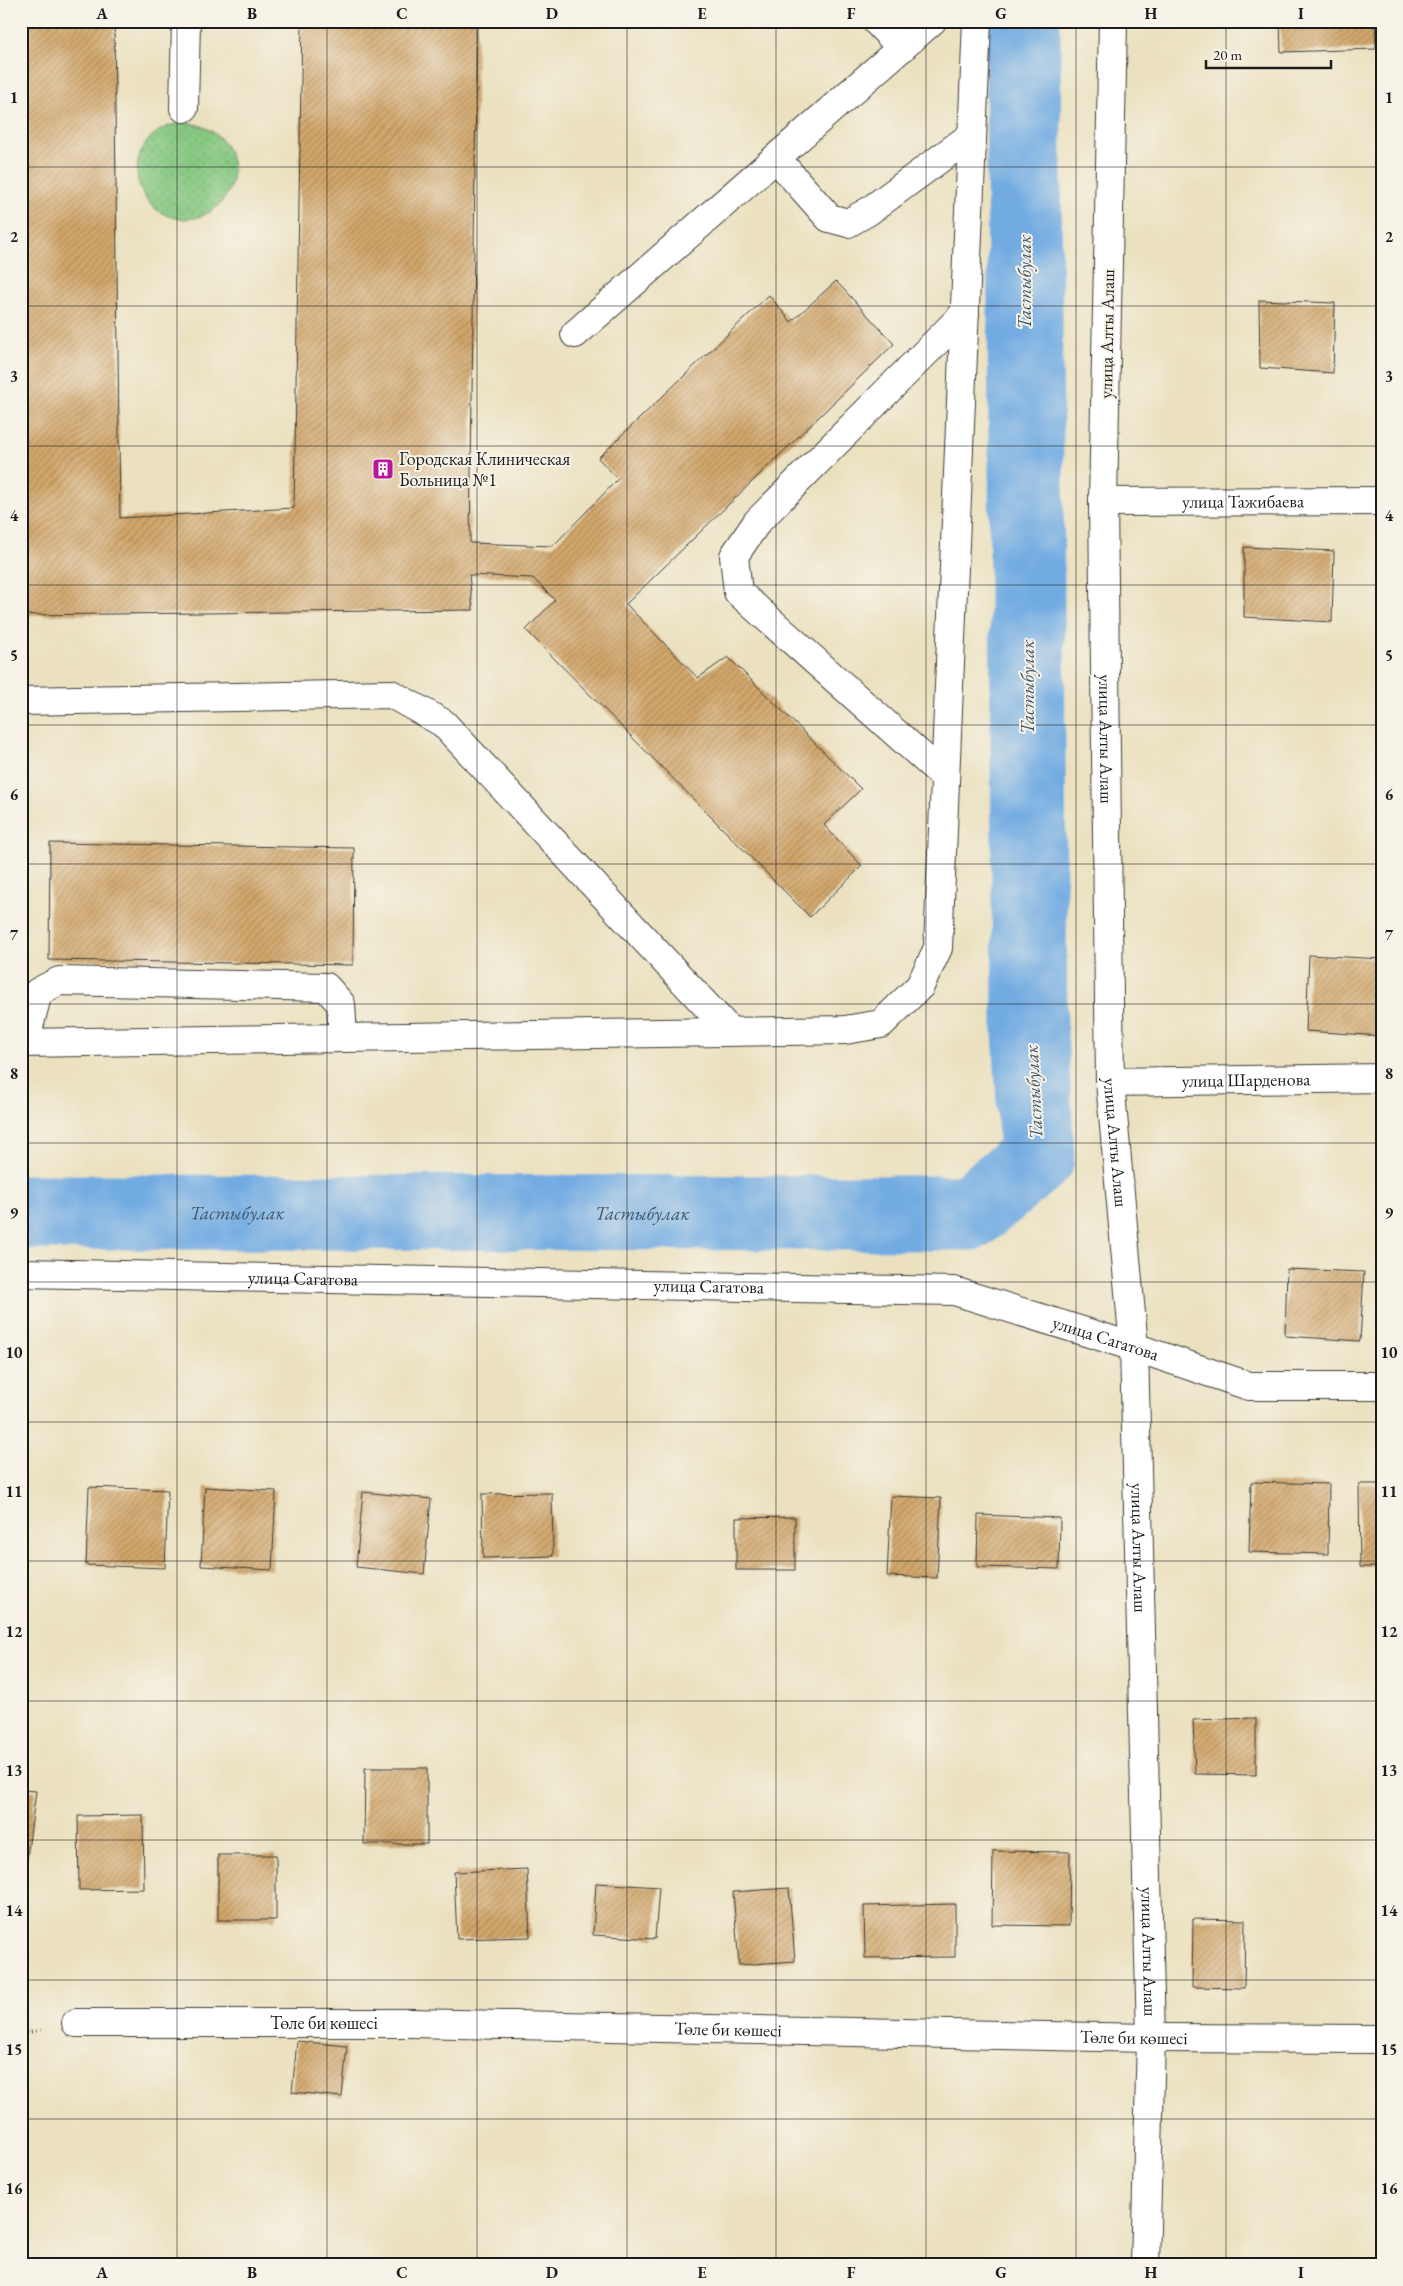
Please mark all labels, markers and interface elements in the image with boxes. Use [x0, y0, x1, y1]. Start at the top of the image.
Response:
text: A [95, 3, 108, 24]
text: B [247, 3, 257, 24]
text: C [396, 3, 408, 24]
text: D [546, 3, 558, 24]
text: E [697, 3, 707, 24]
text: F [847, 3, 856, 24]
text: G [995, 3, 1007, 24]
text: H [1145, 3, 1158, 24]
text: I [1298, 3, 1304, 24]
scale bar [1206, 38, 1330, 70]
text: 20 m [1213, 45, 1242, 64]
text: 1 [10, 87, 18, 108]
text: 1 [1385, 87, 1393, 108]
text: 2 [10, 226, 19, 247]
text: 2 [1385, 226, 1394, 247]
water label: Тастыбулак [1012, 234, 1037, 329]
street label: улица Алты Алаш [1094, 269, 1119, 399]
text: 3 [10, 366, 18, 387]
text: 3 [1385, 366, 1393, 387]
place label: Городская Клиническая Больница №1 [399, 447, 570, 491]
building icon: Городская Клиническая Больница №1 [371, 457, 395, 481]
street label: улица Тажибаева [1182, 489, 1305, 513]
text: 4 [10, 505, 19, 526]
text: 4 [1385, 505, 1394, 526]
water label: Тастыбулак [1015, 639, 1040, 734]
text: 5 [10, 645, 18, 666]
text: 5 [1385, 645, 1393, 666]
street label: улица Алты Алаш [1094, 674, 1119, 804]
text: 6 [10, 784, 19, 805]
text: 6 [1385, 784, 1394, 805]
text: 7 [10, 924, 19, 945]
text: 7 [1385, 924, 1394, 945]
water label: Тастыбулак [1018, 1043, 1048, 1140]
text: 8 [10, 1063, 18, 1084]
text: 8 [1385, 1063, 1393, 1084]
street label: улица Шарденова [1181, 1067, 1311, 1092]
street label: улица Алты Алаш [1099, 1078, 1133, 1209]
water label: Тастыбулак [190, 1200, 285, 1225]
water label: Тастыбулак [595, 1201, 690, 1226]
text: 9 [10, 1202, 19, 1223]
text: 9 [1385, 1202, 1394, 1223]
street label: улица Сагатова [248, 1265, 359, 1291]
street label: улица Сагатова [653, 1273, 765, 1298]
street label: улица Сагатова [1050, 1310, 1163, 1366]
text: 10 [6, 1342, 23, 1363]
text: 10 [1381, 1342, 1398, 1363]
text: 11 [6, 1481, 22, 1502]
text: 11 [1381, 1481, 1397, 1502]
street label: улица Алты Алаш [1126, 1483, 1153, 1613]
text: 12 [6, 1621, 23, 1642]
text: 12 [1381, 1621, 1398, 1642]
text: 13 [6, 1760, 22, 1781]
text: 13 [1381, 1760, 1397, 1781]
street label: улица Алты Алаш [1136, 1886, 1162, 2017]
text: 14 [6, 1900, 23, 1921]
text: 14 [1381, 1900, 1398, 1921]
street label: Төле би көшесі [270, 2011, 378, 2034]
street label: Төле би көшесі [674, 2016, 783, 2042]
street label: Төле би көшесі [1080, 2025, 1188, 2049]
text: 15 [6, 2039, 22, 2060]
text: 15 [1381, 2039, 1397, 2060]
text: 16 [6, 2178, 23, 2199]
text: 16 [1381, 2178, 1398, 2199]
text: A [95, 2262, 108, 2283]
text: B [247, 2262, 257, 2283]
text: C [396, 2262, 408, 2283]
text: D [546, 2262, 558, 2283]
text: E [697, 2262, 707, 2283]
text: F [847, 2262, 856, 2283]
text: G [995, 2262, 1007, 2283]
text: H [1145, 2262, 1158, 2283]
text: I [1298, 2262, 1304, 2283]

